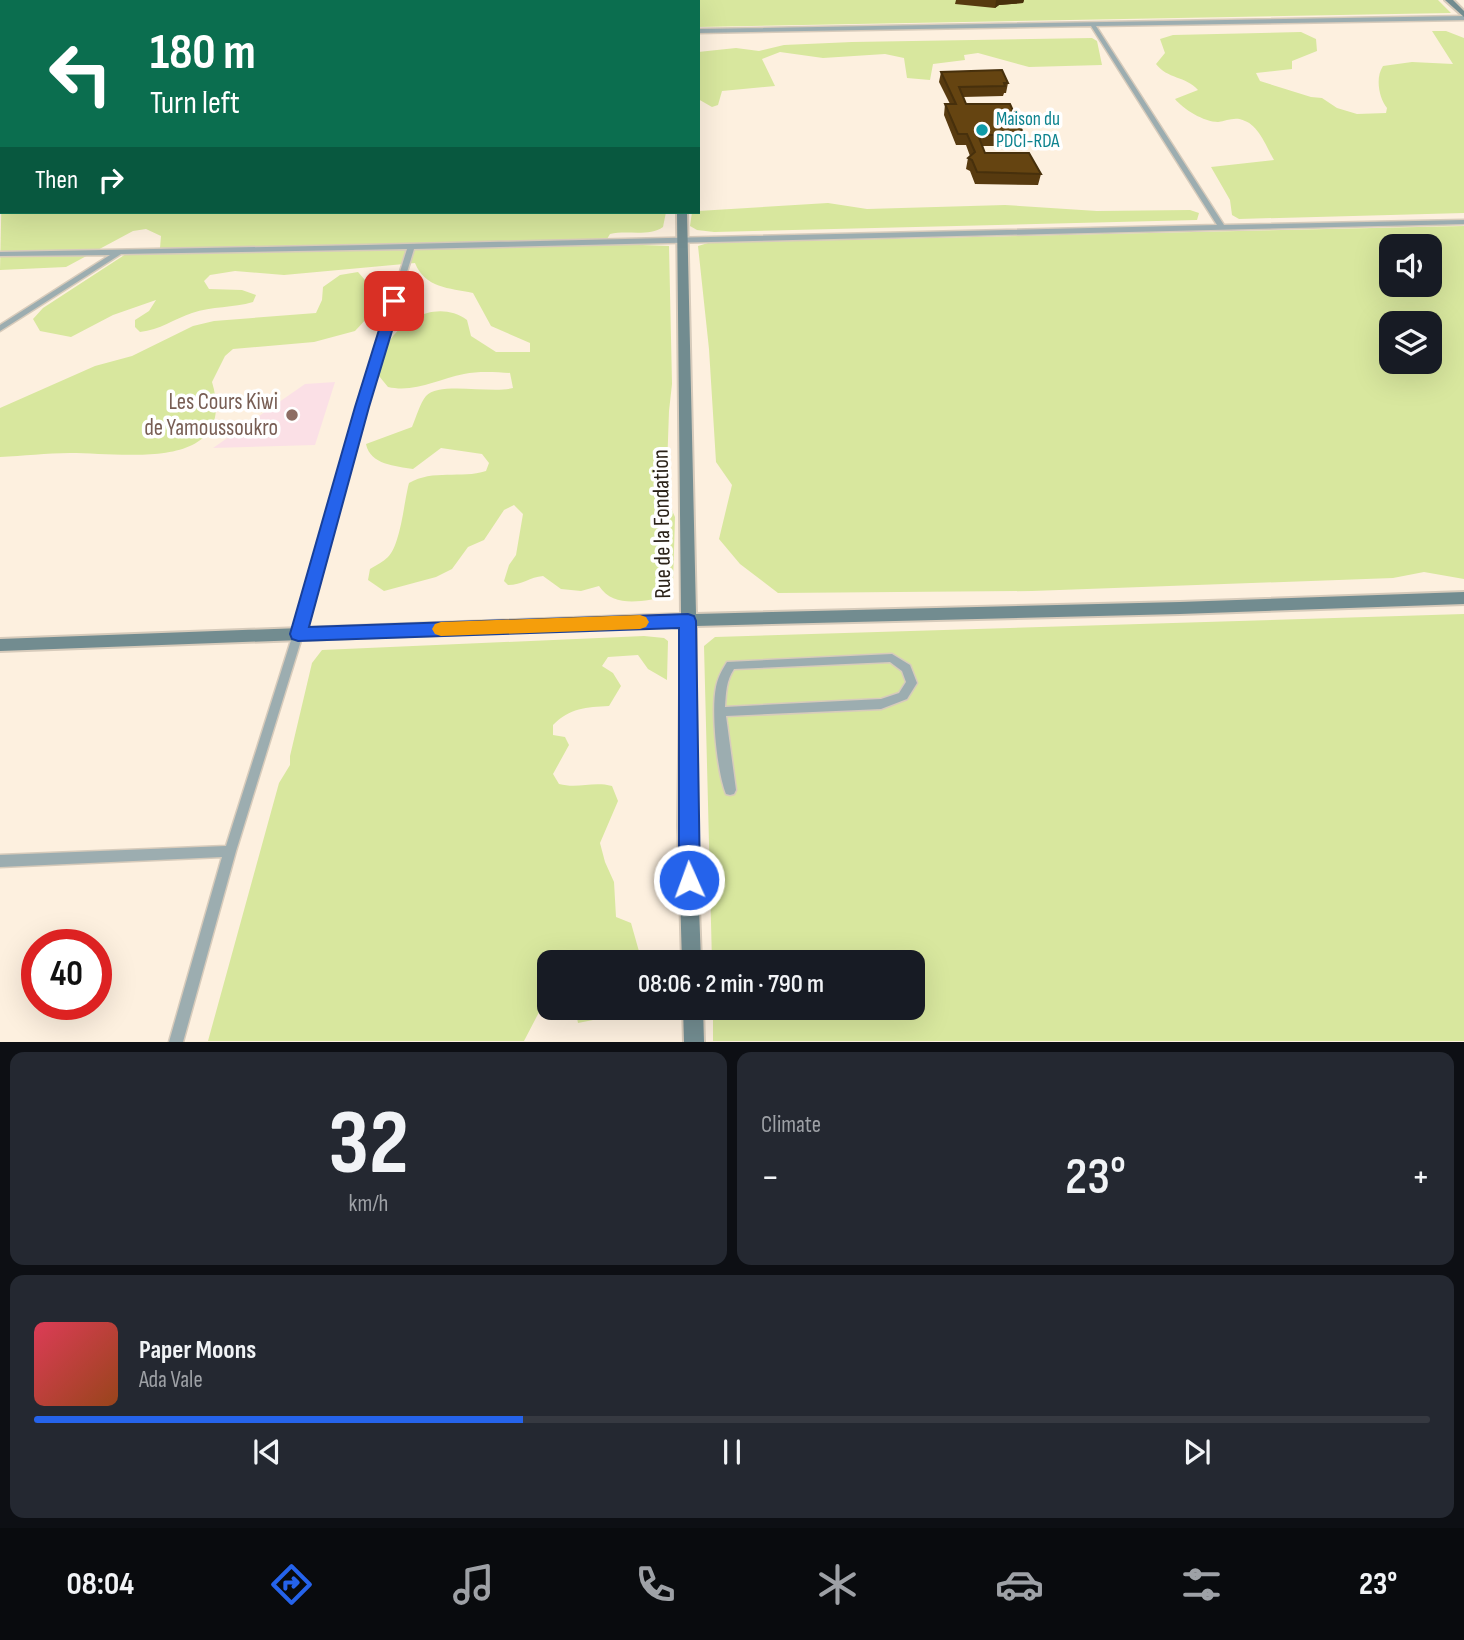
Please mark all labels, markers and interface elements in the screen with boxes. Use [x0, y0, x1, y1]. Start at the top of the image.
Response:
text: 180 m [150, 24, 256, 83]
icon: left [35, 28, 126, 119]
text: Turn left [150, 84, 240, 123]
place label: Maison du PDCI-RDA [996, 108, 1060, 153]
marker: Maison du PDCI-RDA [974, 122, 990, 138]
icon: right [92, 161, 130, 199]
text: Then [35, 165, 78, 196]
map controls [1379, 234, 1442, 374]
button: sound [1379, 234, 1442, 297]
pin [364, 271, 424, 331]
icon: arrive [375, 282, 413, 320]
button: layers [1379, 311, 1442, 374]
place label: Les Cours Kiwi de Yamoussoukro [144, 388, 278, 442]
marker: Les Cours Kiwi de Yamoussoukro [284, 407, 300, 423]
street label: Rue de la Fondation [647, 449, 677, 599]
position arrow [652, 843, 726, 917]
speed limit sign: 40 [21, 929, 112, 1020]
text: 08:06 · 2 min · 790 m [638, 969, 824, 1000]
text: 32 [328, 1090, 409, 1199]
text: Climate [761, 1111, 821, 1139]
text: 23° [1065, 1146, 1126, 1209]
text: − [761, 1155, 780, 1200]
text: + [1411, 1155, 1430, 1200]
text: km/h [349, 1190, 388, 1218]
text: Paper Moons [139, 1335, 256, 1366]
text: Ada Vale [139, 1366, 203, 1394]
icon: previous [248, 1433, 286, 1471]
icon: pause [713, 1433, 751, 1471]
icon: next [1178, 1433, 1216, 1471]
icon: directions [267, 1560, 316, 1609]
icon: music [449, 1560, 498, 1609]
icon: phone [631, 1560, 680, 1609]
icon: climate [813, 1560, 862, 1609]
icon: car [995, 1560, 1044, 1609]
icon: filters [1177, 1560, 1226, 1609]
text: 08:04 [66, 1565, 134, 1604]
text: 23° [1359, 1565, 1397, 1604]

